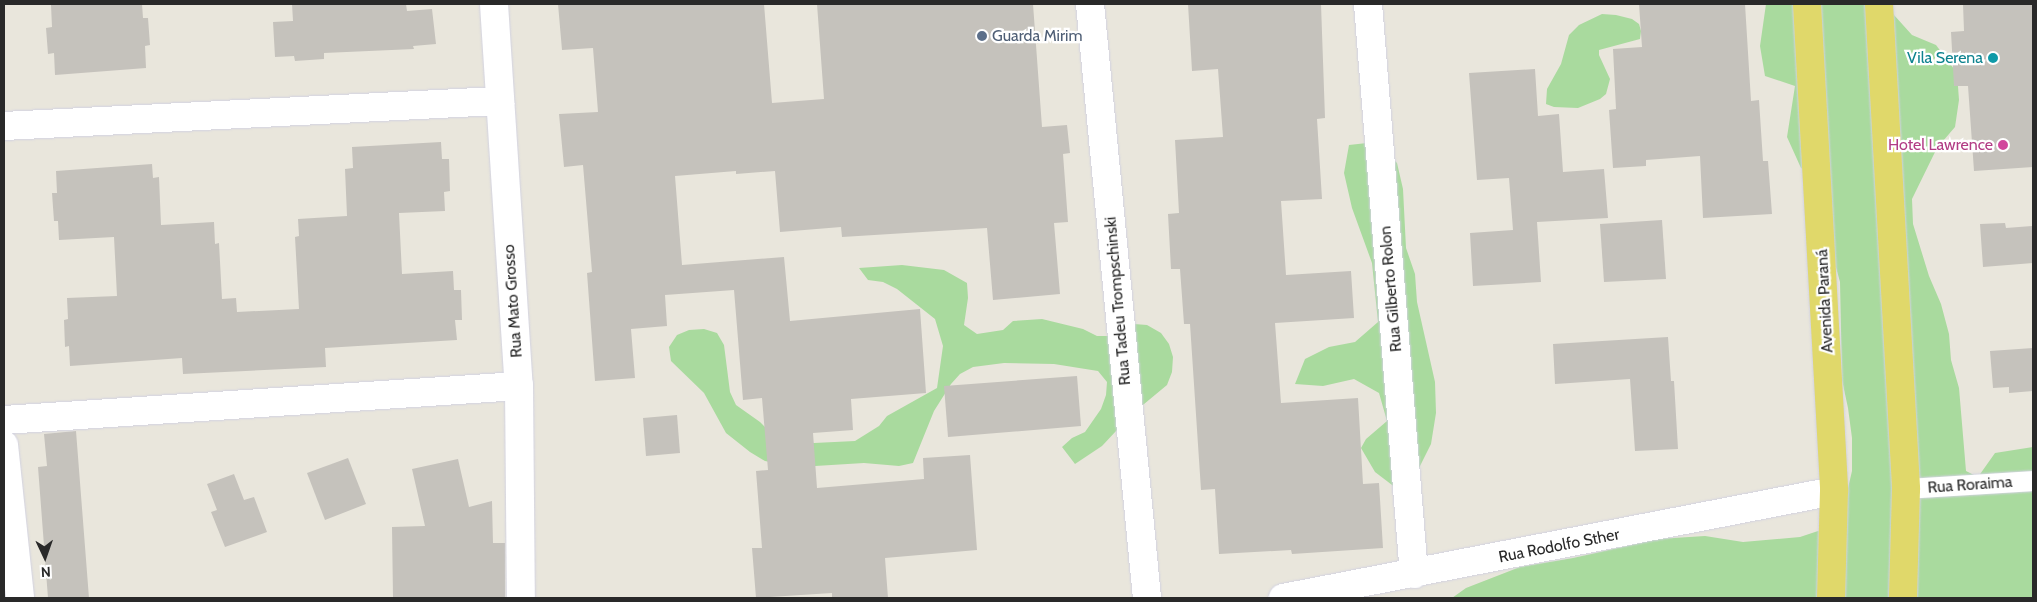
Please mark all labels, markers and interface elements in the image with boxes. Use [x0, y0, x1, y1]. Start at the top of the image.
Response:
place label: Guarda Mirim [992, 26, 1082, 46]
marker: Guarda Mirim [976, 30, 988, 42]
place label: Vila Serena [1907, 48, 1983, 68]
marker: Vila Serena [1987, 52, 1999, 64]
place label: Hotel Lawrence [1888, 135, 1993, 155]
marker: Hotel Lawrence [1997, 139, 2009, 151]
street label: Rua Tadeu Trompschinski [1101, 216, 1135, 386]
street label: Rua Gilberto Rolon [1376, 225, 1406, 353]
street label: Rua Mato Grosso [499, 244, 527, 358]
street label: Avenida Paraná [1813, 249, 1837, 353]
street label: Rua Roraima [1927, 472, 2013, 498]
street label: Rua Rodolfo Sther [1497, 525, 1621, 567]
north arrow [20, 532, 70, 582]
text: N [40, 563, 51, 581]

